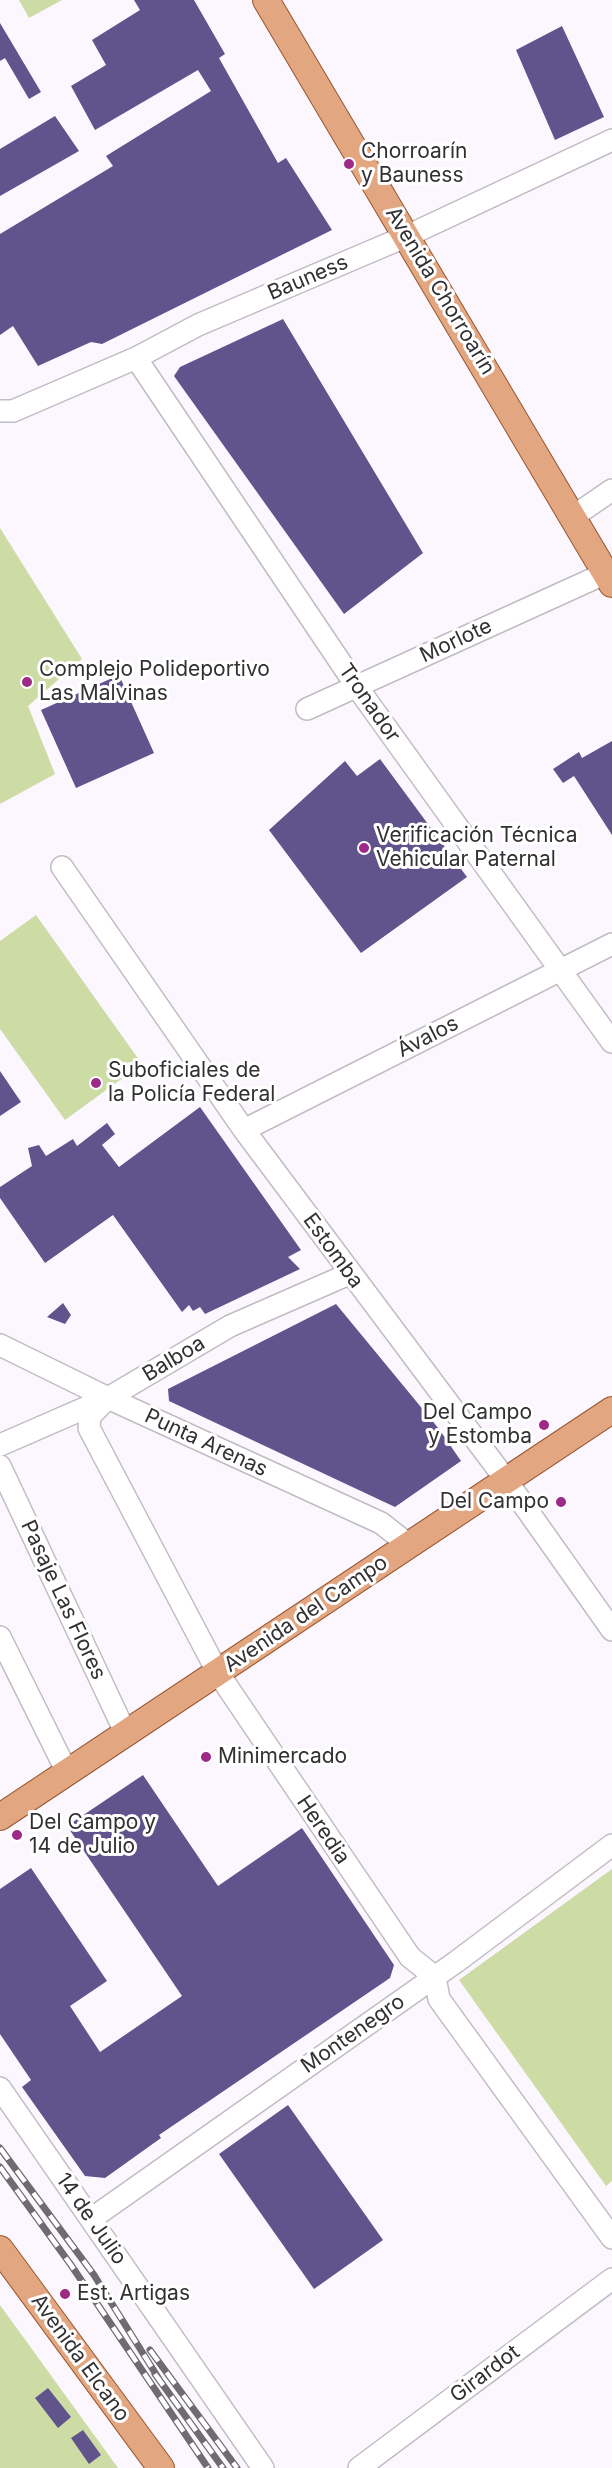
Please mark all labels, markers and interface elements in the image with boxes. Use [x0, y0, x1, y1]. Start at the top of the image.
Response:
place label: Chorroarín y Bauness [361, 139, 467, 189]
marker: Chorroarín y Bauness [342, 157, 356, 171]
street label: Avenida Chorroarín [380, 203, 500, 379]
street label: Bauness [264, 250, 352, 306]
street label: Morlote [416, 613, 496, 669]
place label: Complejo Polideportivo Las Malvinas [39, 657, 270, 707]
street label: Tronador [333, 659, 405, 747]
marker: Complejo Polideportivo Las Malvinas [20, 675, 34, 689]
place label: Verificación Técnica Vehicular Paternal [376, 823, 577, 873]
marker: Verificación Técnica Vehicular Paternal [357, 841, 371, 855]
street label: Ávalos [393, 1011, 463, 1063]
place label: Suboficiales de la Policía Federal [108, 1058, 275, 1108]
marker: Suboficiales de la Policía Federal [89, 1076, 103, 1090]
street label: Estomba [297, 1209, 369, 1293]
street label: Balboa [138, 1331, 210, 1387]
place label: Del Campo y Estomba [423, 1400, 532, 1450]
street label: Punta Arenas [141, 1404, 271, 1482]
marker: Del Campo y Estomba [537, 1418, 551, 1432]
place label: Del Campo [440, 1489, 549, 1515]
marker: Del Campo [554, 1495, 568, 1509]
street label: Pasaje Las Flores [15, 1516, 111, 1684]
street label: Avenida del Campo [219, 1550, 393, 1678]
place label: Minimercado [218, 1744, 347, 1770]
marker: Minimercado [199, 1750, 213, 1764]
street label: Heredia [291, 1791, 355, 1869]
place label: Del Campo y 14 de Julio [29, 1810, 156, 1860]
marker: Del Campo y 14 de Julio [10, 1828, 24, 1842]
street label: Montenegro [296, 1989, 410, 2079]
street label: 14 de Julio [50, 2168, 132, 2270]
place label: Est. Artigas [77, 2281, 190, 2307]
marker: Est. Artigas [58, 2287, 72, 2301]
street label: Avenida Elcano [25, 2289, 135, 2427]
street label: Girardot [445, 2340, 525, 2408]

